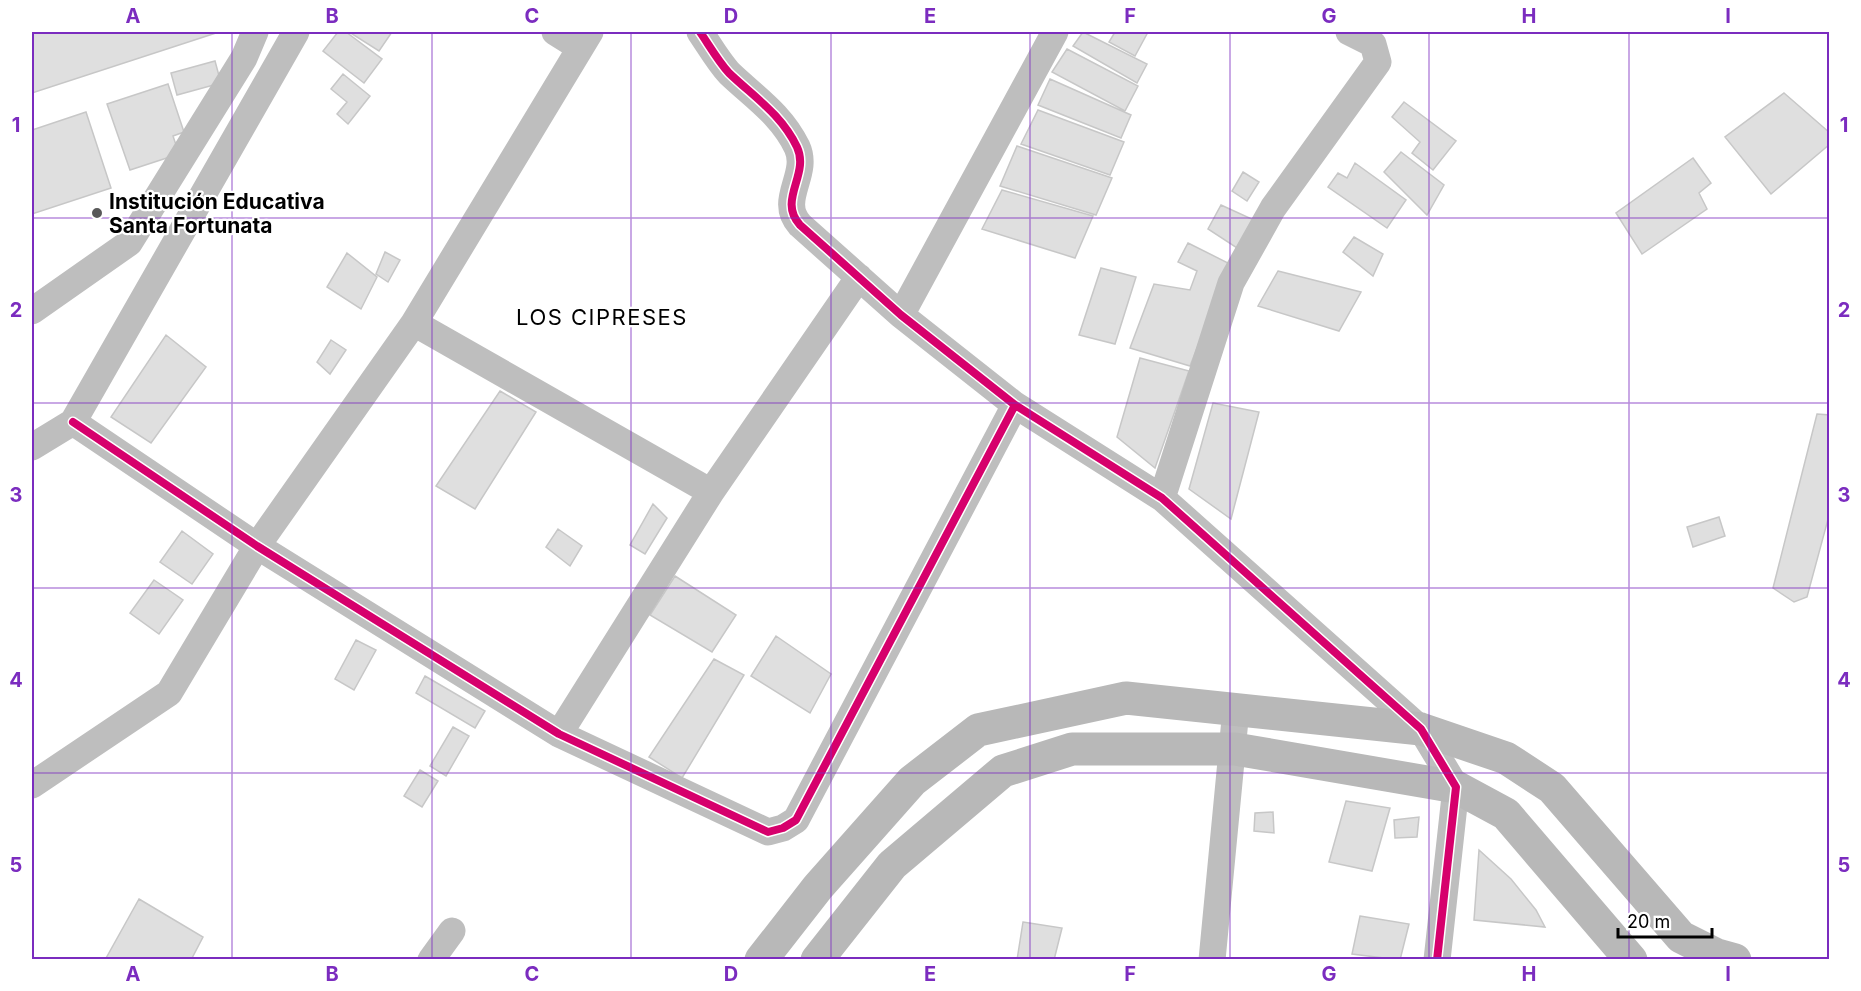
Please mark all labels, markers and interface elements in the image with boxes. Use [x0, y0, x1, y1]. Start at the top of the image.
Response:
text: A [126, 4, 141, 28]
text: B [325, 4, 339, 28]
text: C [525, 4, 539, 28]
text: D [724, 4, 738, 28]
text: E [924, 4, 936, 28]
text: F [1124, 4, 1136, 28]
text: G [1321, 4, 1337, 28]
text: H [1522, 4, 1536, 28]
text: I [1725, 4, 1731, 28]
text: 1 [12, 113, 20, 137]
text: 1 [1840, 113, 1848, 137]
place label: Institución Educativa Santa Fortunata [109, 189, 325, 238]
marker: Institución Educativa Santa Fortunata [90, 206, 104, 220]
text: 2 [10, 298, 22, 322]
text: 2 [1838, 298, 1850, 322]
district label: LOS CIPRESES [516, 304, 688, 330]
text: 3 [10, 483, 22, 507]
text: 3 [1838, 483, 1850, 507]
text: 4 [9, 668, 23, 692]
text: 4 [1837, 668, 1851, 692]
text: 5 [10, 853, 22, 877]
text: 5 [1838, 853, 1850, 877]
scale bar [1618, 901, 1712, 939]
text: 20 m [1627, 911, 1670, 932]
text: A [126, 962, 141, 986]
text: B [325, 962, 339, 986]
text: C [525, 962, 539, 986]
text: D [724, 962, 738, 986]
text: E [924, 962, 936, 986]
text: F [1124, 962, 1136, 986]
text: G [1321, 962, 1337, 986]
text: H [1522, 962, 1536, 986]
text: I [1725, 962, 1731, 986]

